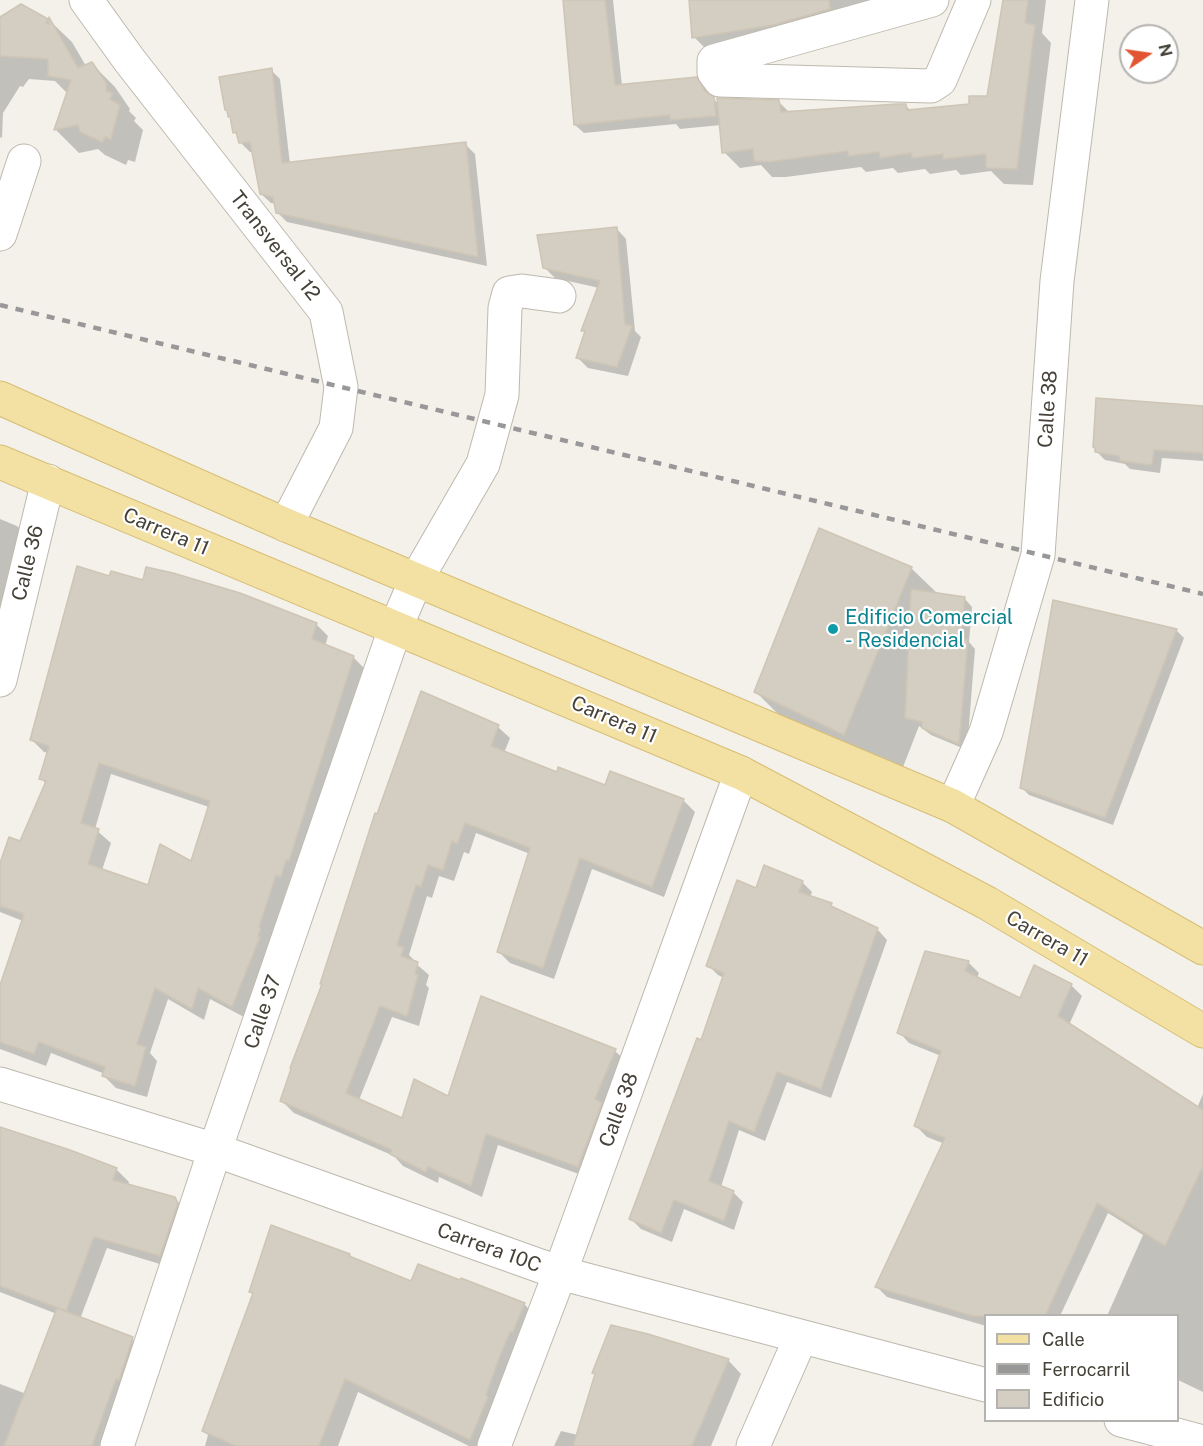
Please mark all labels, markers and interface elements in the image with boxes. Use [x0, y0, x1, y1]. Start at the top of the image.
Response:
north arrow [1119, 24, 1179, 84]
text: N [1154, 42, 1176, 59]
street label: Transversal 12 [225, 186, 325, 306]
street label: Calle 38 [1033, 369, 1063, 449]
street label: Carrera 11 [119, 503, 213, 561]
street label: Calle 36 [7, 523, 49, 603]
place label: Edificio Comercial - Residencial [845, 606, 1013, 653]
marker: Edificio Comercial - Residencial [826, 622, 840, 636]
street label: Carrera 11 [567, 691, 661, 749]
street label: Carrera 11 [1002, 906, 1092, 972]
street label: Calle 37 [239, 972, 287, 1052]
street label: Calle 38 [594, 1069, 644, 1151]
street label: Carrera 10C [434, 1218, 544, 1278]
legend [984, 1314, 1179, 1422]
text: Calle [1042, 1329, 1085, 1350]
text: Ferrocarril [1042, 1359, 1130, 1380]
text: Edificio [1042, 1389, 1104, 1410]

